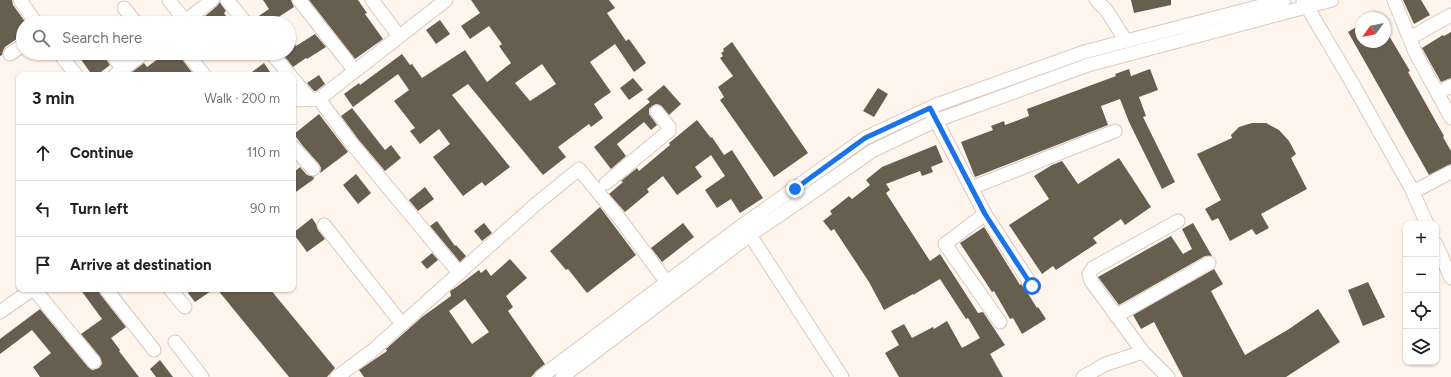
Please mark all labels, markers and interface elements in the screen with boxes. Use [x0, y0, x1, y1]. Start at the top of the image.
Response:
north arrow [1355, 12, 1391, 48]
search box [16, 16, 296, 60]
icon: search [30, 27, 52, 49]
text: Search here [62, 29, 142, 47]
text: 3 min [32, 88, 74, 108]
text: Walk · 200 m [204, 91, 280, 106]
icon: ahead [32, 142, 54, 164]
text: Continue [70, 144, 133, 162]
text: 110 m [247, 145, 280, 160]
route end [786, 180, 804, 198]
icon: left [32, 198, 54, 220]
text: Turn left [70, 200, 128, 218]
text: 90 m [250, 201, 280, 216]
map controls [1403, 221, 1439, 365]
button: + [1403, 221, 1439, 257]
icon: arrive [32, 254, 54, 276]
text: Arrive at destination [70, 256, 211, 274]
button: − [1403, 257, 1439, 293]
route start [1023, 277, 1041, 295]
button: locate [1403, 293, 1439, 329]
button: layers [1403, 329, 1439, 365]

